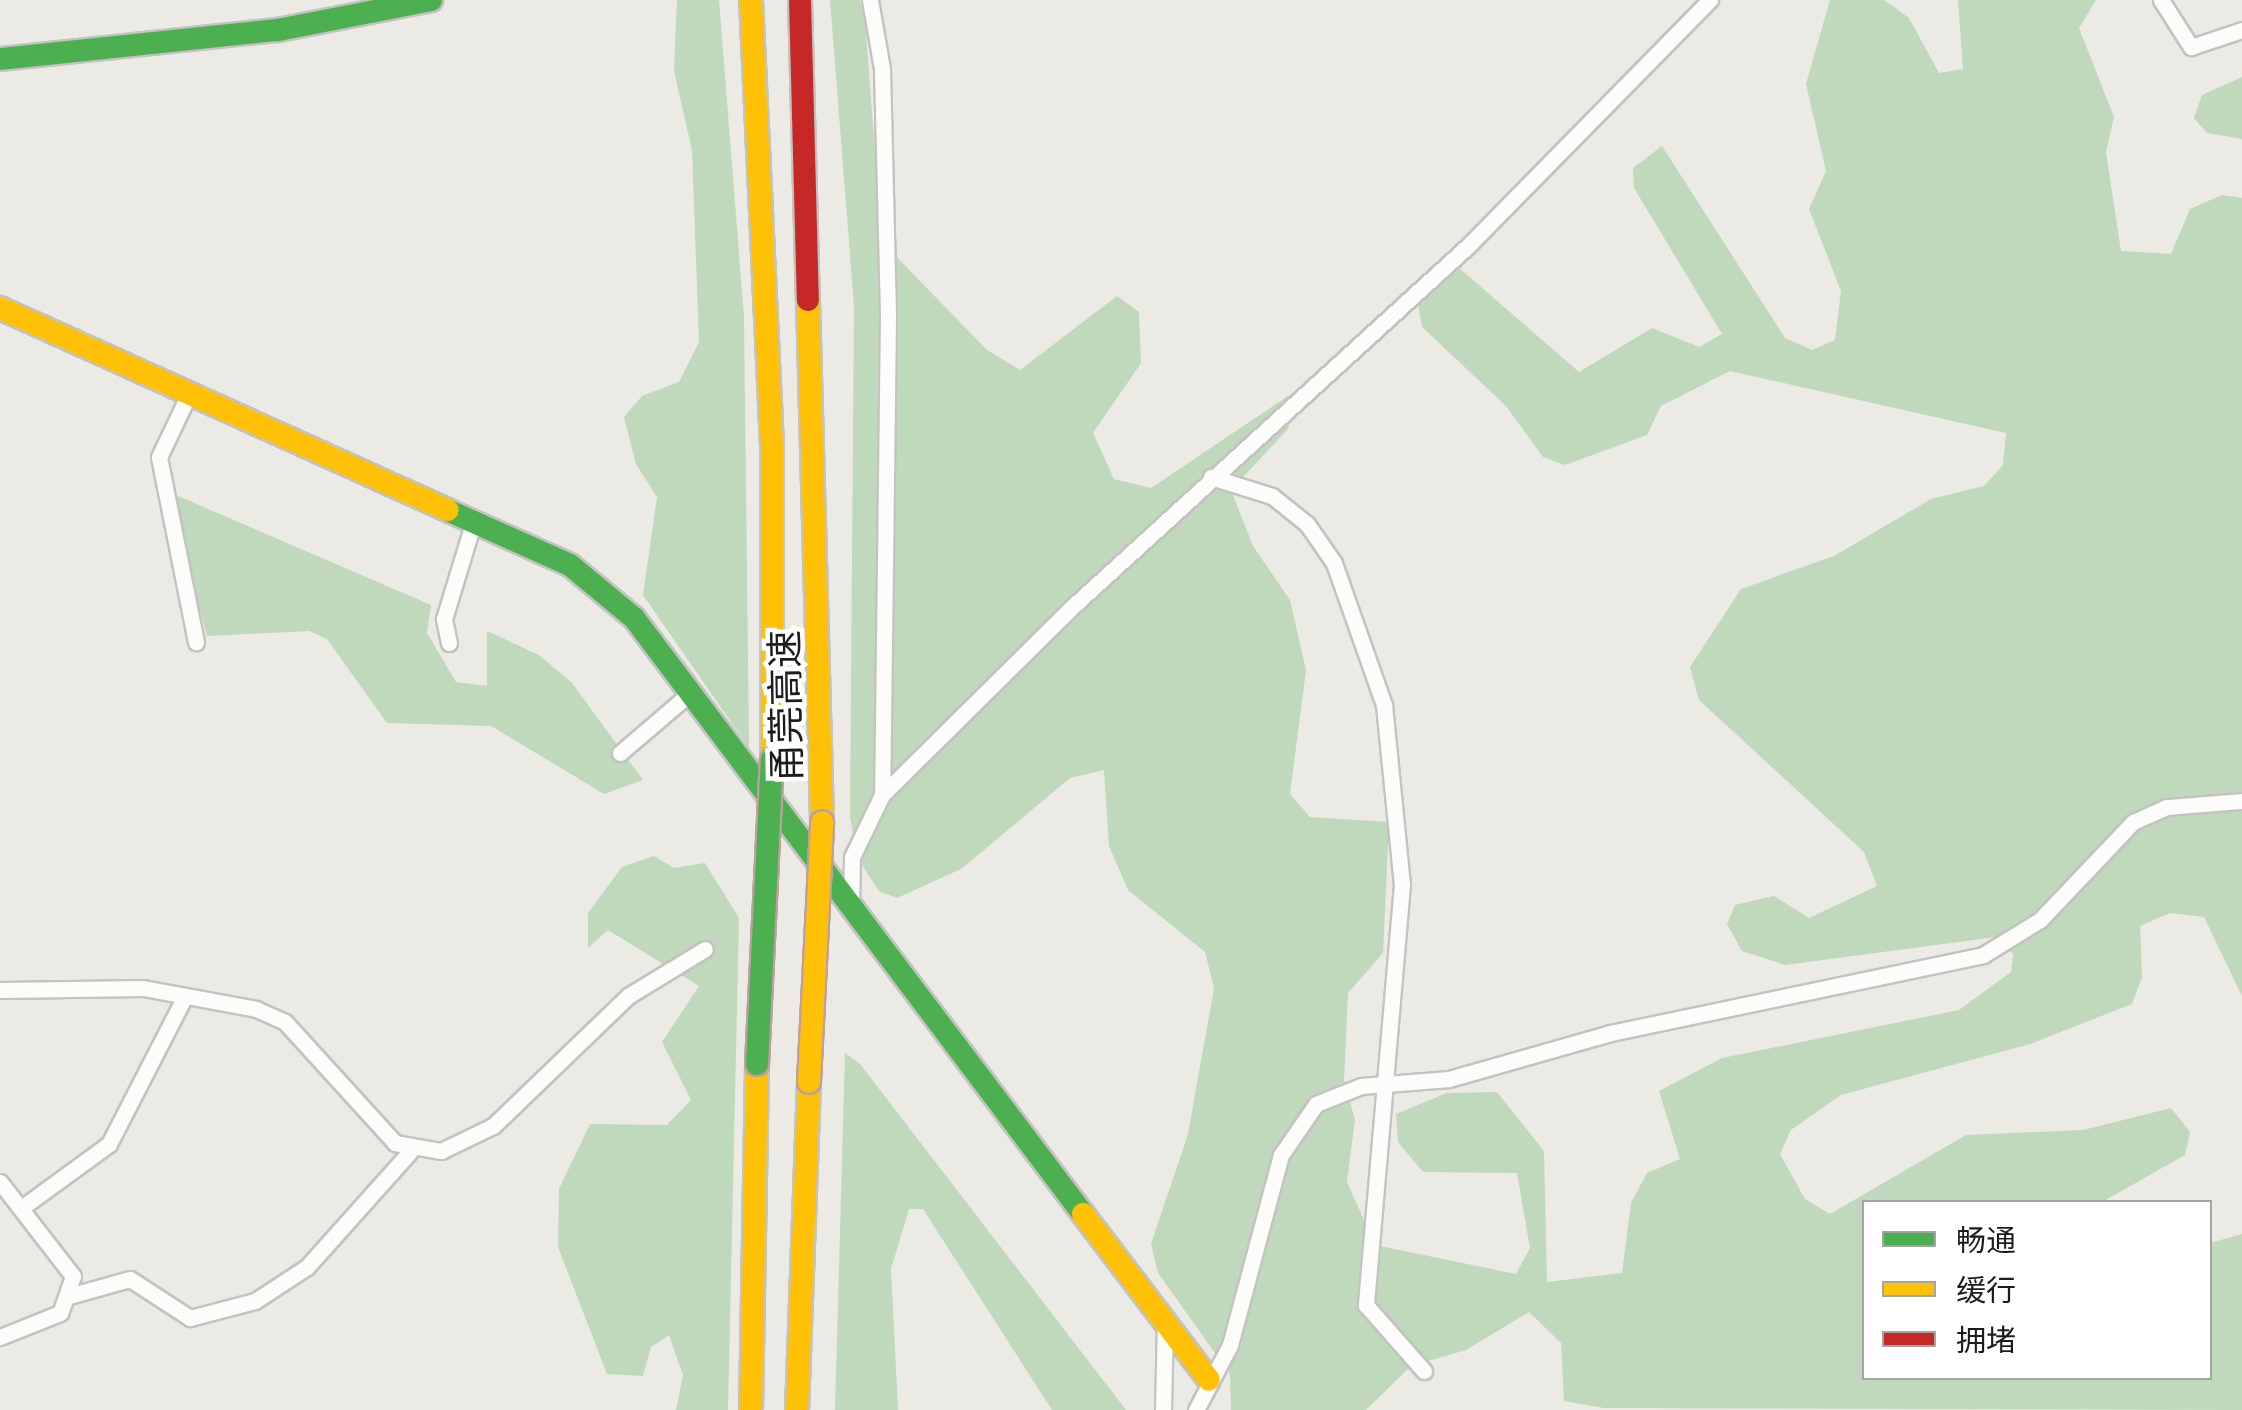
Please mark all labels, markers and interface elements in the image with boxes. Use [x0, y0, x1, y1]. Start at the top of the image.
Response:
street label: 甬莞高速 [762, 630, 810, 782]
legend [1862, 1200, 2212, 1380]
text: 畅通 [1956, 1217, 2016, 1263]
text: 缓行 [1956, 1267, 2016, 1313]
text: 拥堵 [1956, 1317, 2016, 1363]

